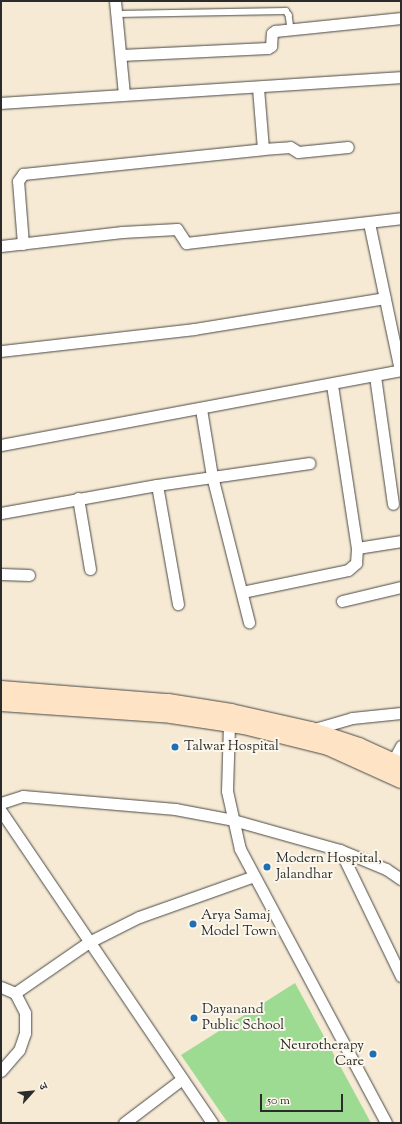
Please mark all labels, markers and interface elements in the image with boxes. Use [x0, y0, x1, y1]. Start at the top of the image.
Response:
place label: Talwar Hospital [184, 739, 279, 755]
marker: Talwar Hospital [169, 741, 181, 753]
place label: Modern Hospital, Jalandhar [276, 851, 382, 884]
marker: Modern Hospital, Jalandhar [261, 861, 273, 873]
place label: Arya Samaj Model Town [201, 908, 277, 940]
marker: Arya Samaj Model Town [188, 919, 198, 929]
place label: Dayanand Public School [202, 1002, 284, 1034]
marker: Dayanand Public School [189, 1013, 199, 1023]
place label: Neurotherapy Care [280, 1038, 364, 1070]
marker: Neurotherapy Care [367, 1048, 379, 1060]
north arrow [12, 1072, 52, 1112]
text: उ [34, 1080, 51, 1093]
scale bar [262, 1086, 345, 1112]
text: 50 m [267, 1092, 290, 1110]

